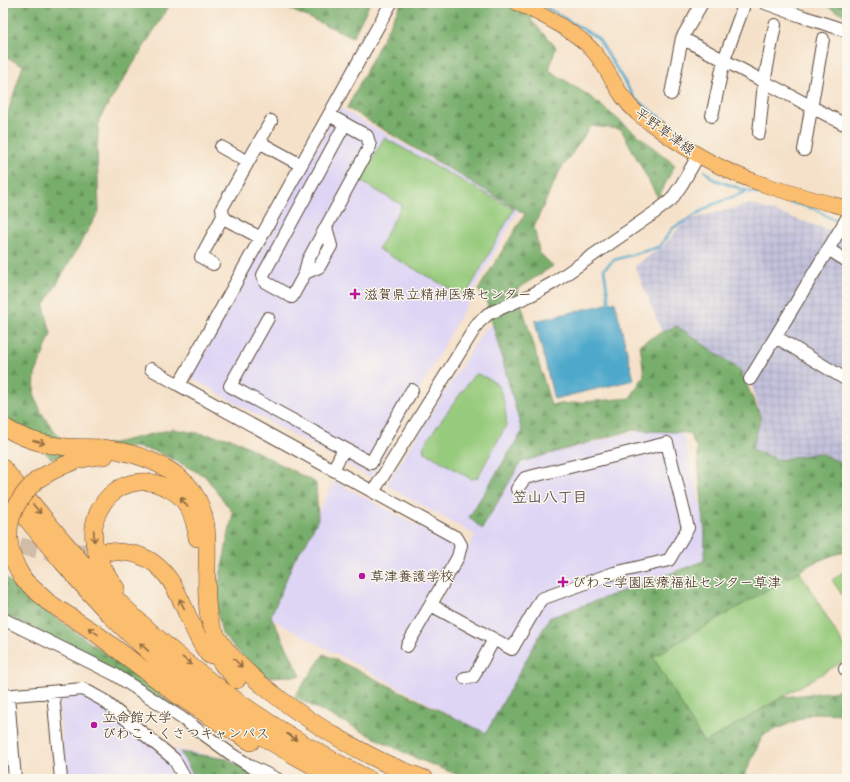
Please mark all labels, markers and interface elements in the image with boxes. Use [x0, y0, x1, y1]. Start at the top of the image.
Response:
street label: 平野草津線 [631, 102, 700, 160]
place label: 滋賀県立精神医療センター [364, 283, 531, 304]
marker: 滋賀県立精神医療センター [349, 288, 361, 300]
one-way arrow [32, 439, 45, 446]
district label: 笠山八丁目 [512, 484, 588, 507]
one-way arrow [180, 497, 189, 508]
one-way arrow [32, 504, 41, 514]
one-way arrow [91, 529, 98, 542]
place label: 草津養護学校 [370, 565, 454, 586]
marker: 草津養護学校 [357, 571, 367, 581]
place label: びわこ学園医療福祉センター草津 [572, 571, 781, 592]
marker: びわこ学園医療福祉センター草津 [557, 576, 569, 588]
one-way arrow [178, 599, 185, 611]
one-way arrow [88, 627, 99, 635]
one-way arrow [139, 642, 149, 652]
one-way arrow [181, 657, 192, 666]
one-way arrow [233, 658, 243, 668]
place label: 立命館大学 びわこ・くさつキャンパス [102, 706, 269, 743]
marker: 立命館大学 びわこ・くさつキャンパス [89, 720, 99, 730]
one-way arrow [286, 734, 298, 742]

